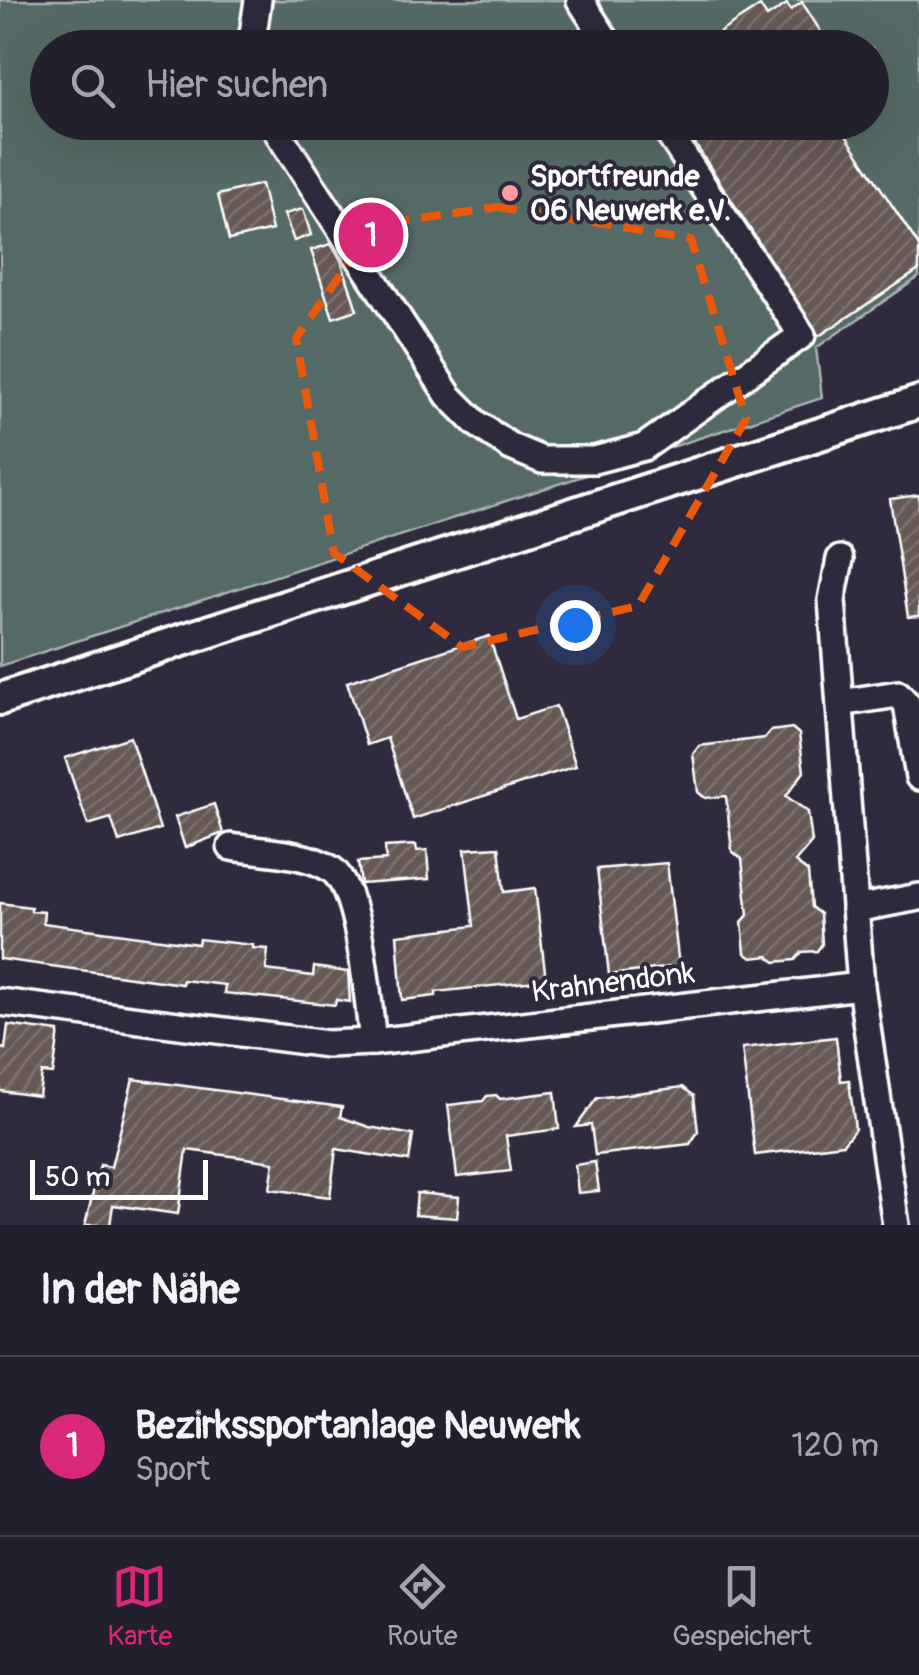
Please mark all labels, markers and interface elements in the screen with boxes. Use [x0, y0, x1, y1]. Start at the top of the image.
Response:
search box [30, 30, 889, 140]
icon: search [65, 58, 120, 113]
text: Hier suchen [145, 61, 328, 109]
place label: Sportfreunde 06 Neuwerk e.V. [530, 158, 731, 229]
marker: Sportfreunde 06 Neuwerk e.V. [499, 182, 521, 204]
pin: 1 [338, 198, 404, 272]
your location [550, 600, 601, 651]
street label: Krahnendonk [529, 954, 697, 1011]
scale bar [30, 1155, 208, 1200]
text: 50 m [45, 1160, 110, 1195]
text: In der Nähe [40, 1264, 239, 1316]
text: Bezirkssportanlage Neuwerk [135, 1402, 581, 1450]
text: 1 [66, 1426, 79, 1466]
text: 120 m [791, 1426, 879, 1466]
text: Sport [135, 1450, 210, 1490]
tab: Karte [107, 1559, 172, 1654]
tab: Route [387, 1559, 458, 1654]
tab: Gespeichert [672, 1559, 812, 1654]

